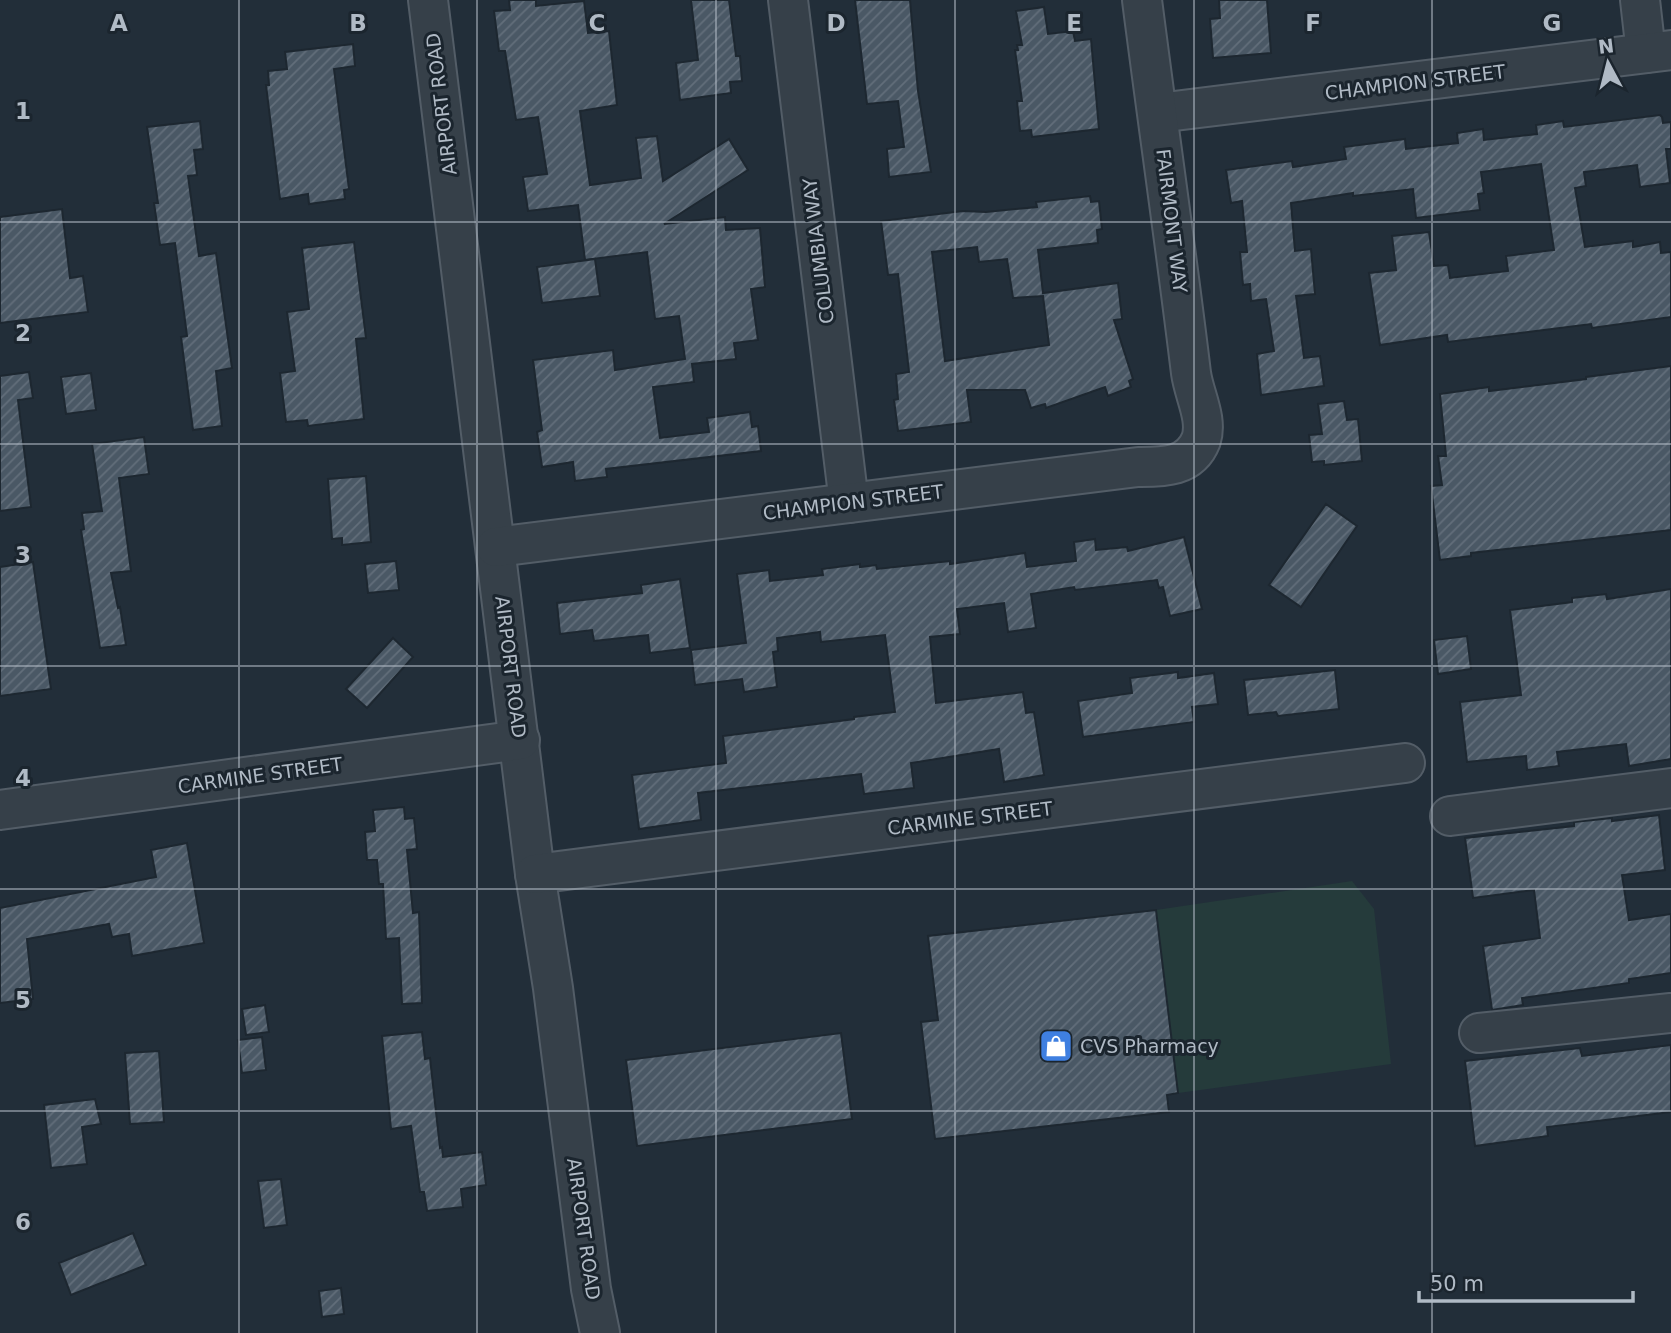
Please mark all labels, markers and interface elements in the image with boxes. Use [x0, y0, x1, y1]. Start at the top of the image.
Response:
text: A [110, 10, 128, 36]
text: B [349, 10, 367, 36]
text: C [589, 10, 605, 36]
text: D [826, 10, 846, 36]
text: E [1066, 10, 1082, 36]
text: F [1305, 10, 1321, 36]
text: G [1543, 10, 1561, 36]
north arrow [1573, 28, 1643, 98]
street label: AIRPORT ROAD [421, 32, 461, 176]
text: N [1597, 34, 1615, 58]
street label: CHAMPION STREET [1323, 60, 1507, 104]
text: 1 [15, 98, 31, 124]
street label: FAIRMONT WAY [1152, 148, 1192, 295]
street label: COLUMBIA WAY [798, 176, 838, 325]
text: 2 [15, 320, 31, 346]
street label: CHAMPION STREET [761, 480, 945, 524]
text: 3 [15, 542, 31, 568]
street label: AIRPORT ROAD [491, 595, 531, 739]
street label: CARMINE STREET [176, 752, 344, 797]
text: 4 [15, 765, 31, 791]
street label: CARMINE STREET [886, 797, 1054, 839]
text: 5 [15, 987, 31, 1013]
shop icon: CVS Pharmacy [1037, 1027, 1075, 1065]
place label: CVS Pharmacy [1080, 1035, 1219, 1057]
street label: AIRPORT ROAD [563, 1157, 605, 1301]
text: 6 [15, 1209, 31, 1235]
scale bar [1419, 1260, 1632, 1304]
text: 50 m [1430, 1272, 1484, 1296]

